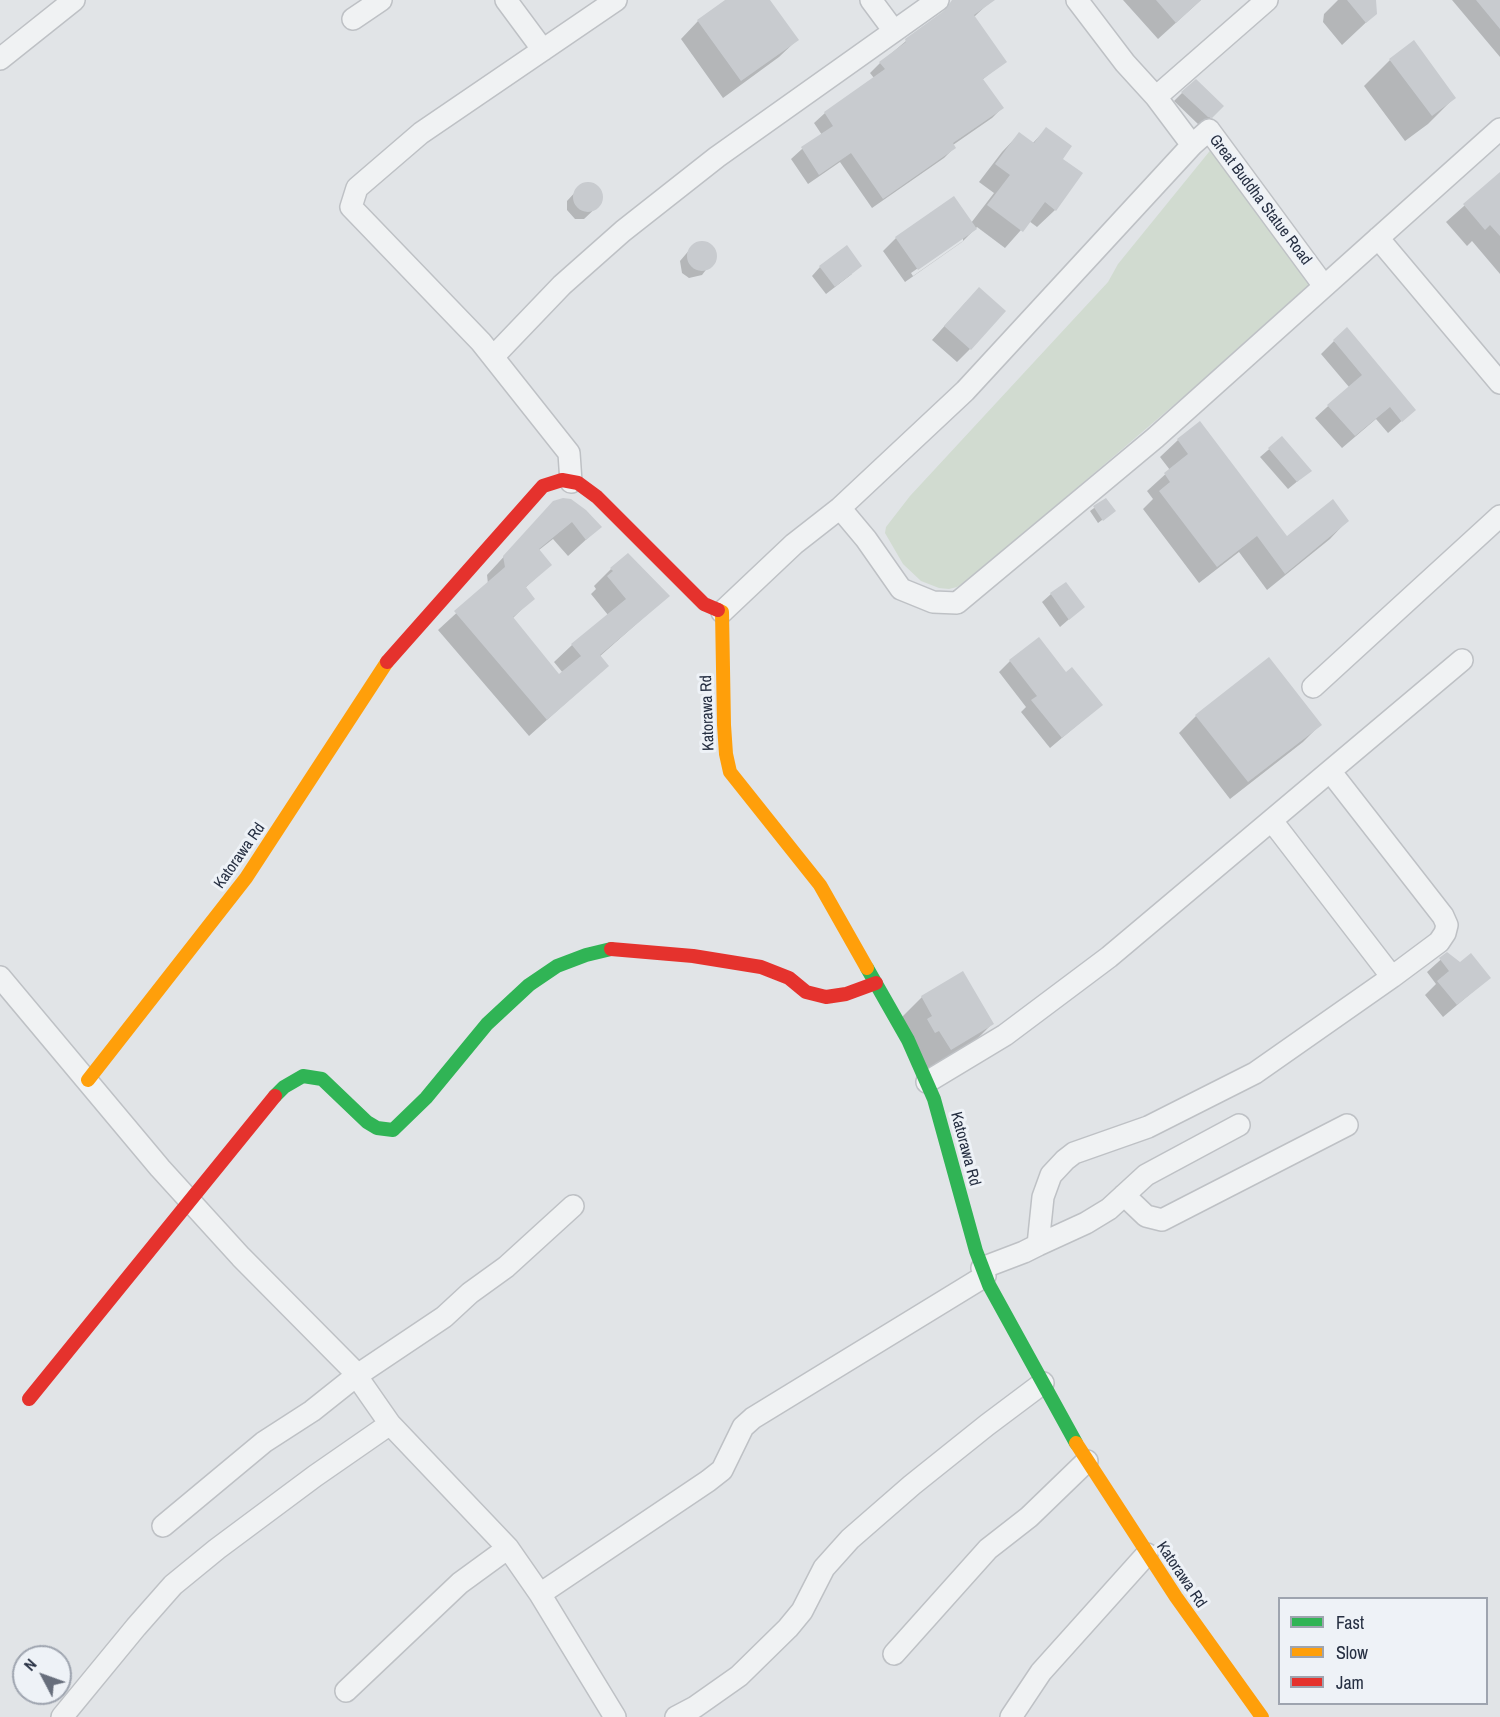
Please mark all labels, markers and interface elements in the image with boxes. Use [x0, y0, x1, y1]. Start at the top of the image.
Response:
street label: Great Buddha Statue Road [1205, 131, 1315, 269]
street label: Katorawa Rd [697, 675, 719, 751]
street label: Katorawa Rd [210, 819, 270, 893]
street label: Katorawa Rd [946, 1110, 984, 1188]
street label: Katorawa Rd [1152, 1538, 1210, 1612]
legend [1278, 1597, 1488, 1705]
text: Fast [1336, 1610, 1364, 1635]
text: Slow [1336, 1640, 1368, 1665]
north arrow [12, 1645, 72, 1705]
text: N [19, 1654, 41, 1675]
text: Jam [1336, 1670, 1364, 1695]

